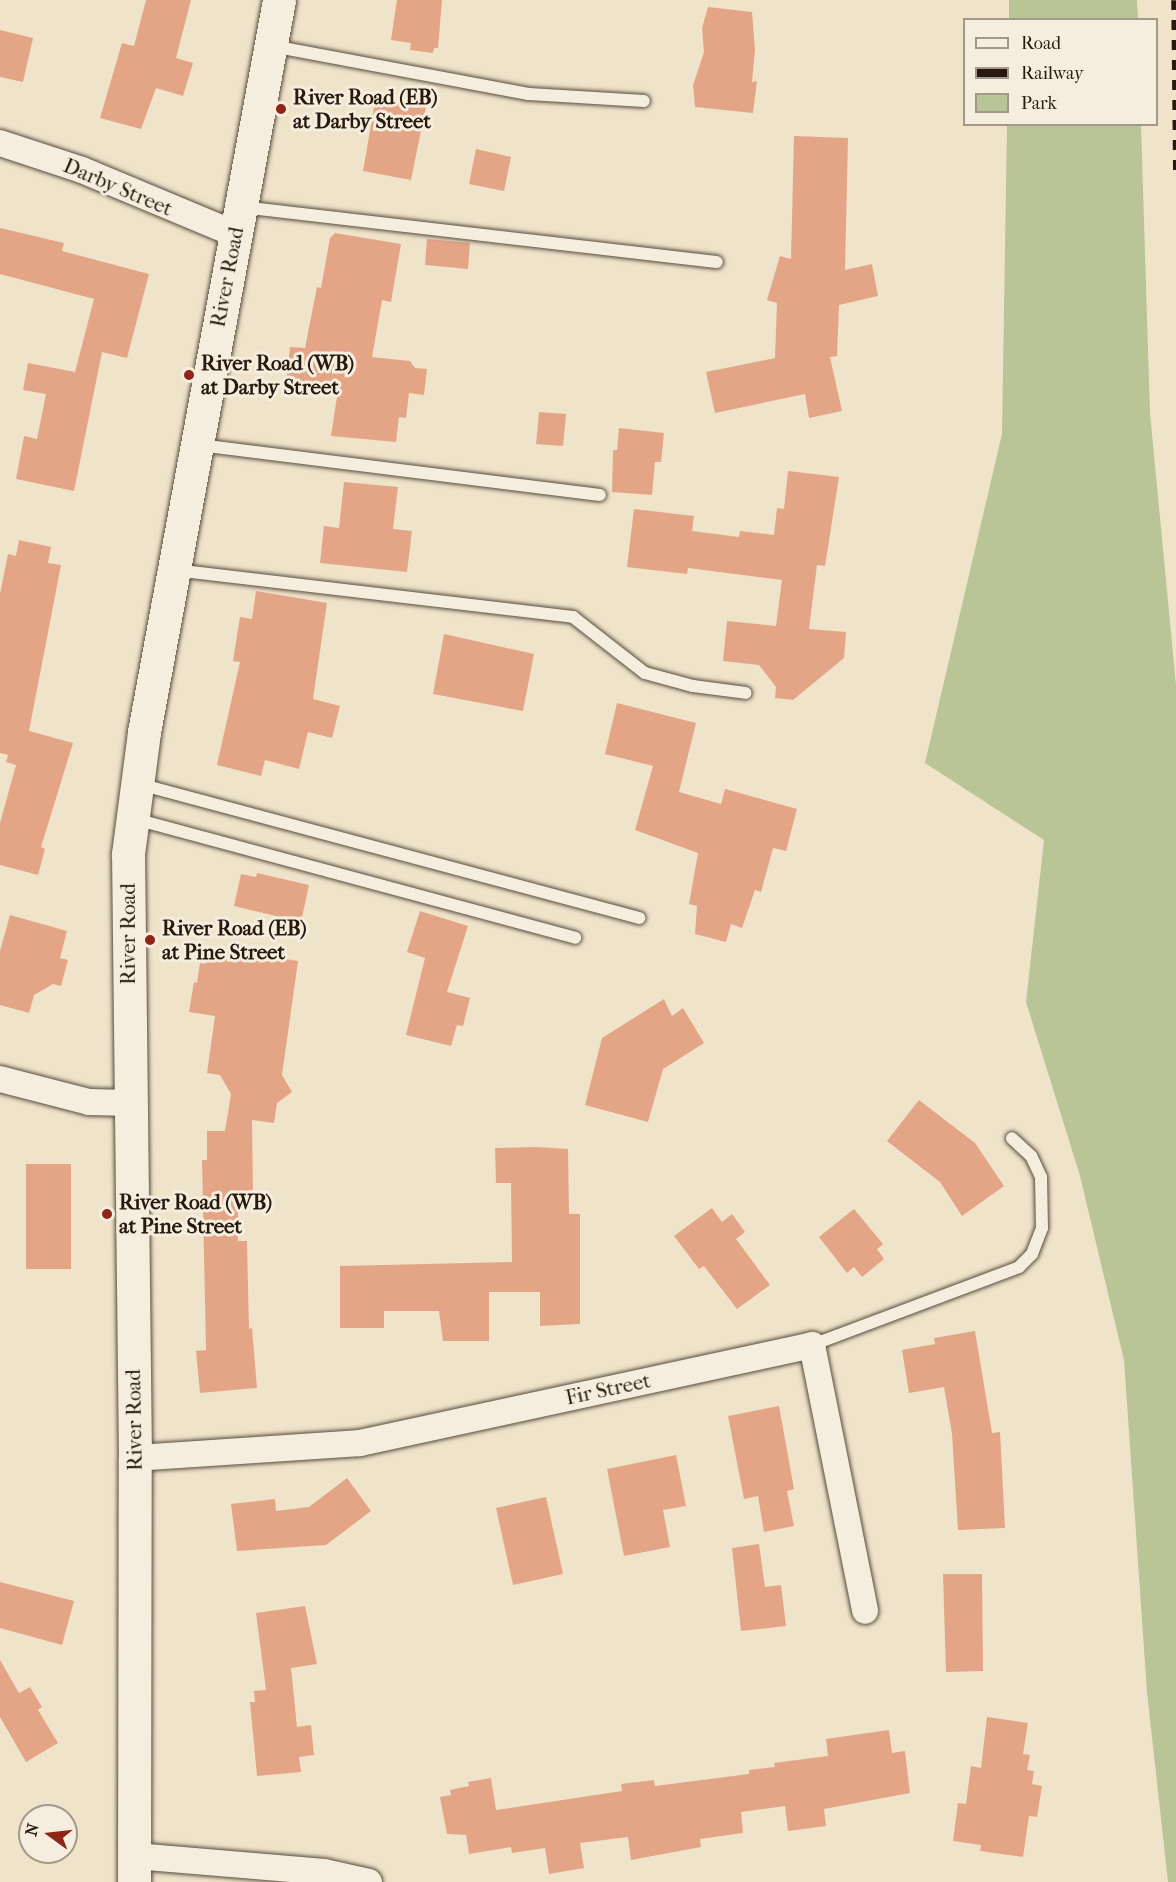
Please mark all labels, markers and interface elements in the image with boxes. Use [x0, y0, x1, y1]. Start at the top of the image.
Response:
legend [963, 18, 1158, 126]
text: Road [1021, 33, 1061, 54]
text: Railway [1021, 63, 1084, 84]
place label: River Road (EB) at Darby Street [293, 84, 438, 134]
text: Park [1021, 93, 1057, 114]
marker: River Road (EB) at Darby Street [274, 102, 288, 116]
street label: Darby Street [60, 153, 176, 221]
street label: River Road [205, 225, 249, 329]
place label: River Road (WB) at Darby Street [201, 350, 354, 400]
marker: River Road (WB) at Darby Street [182, 368, 196, 382]
street label: River Road [115, 883, 141, 985]
place label: River Road (EB) at Pine Street [162, 915, 307, 965]
marker: River Road (EB) at Pine Street [143, 933, 157, 947]
place label: River Road (WB) at Pine Street [119, 1189, 272, 1239]
marker: River Road (WB) at Pine Street [100, 1207, 114, 1221]
street label: Fir Street [563, 1368, 653, 1410]
street label: River Road [121, 1369, 147, 1471]
north arrow [18, 1804, 78, 1864]
text: N [21, 1821, 43, 1838]

